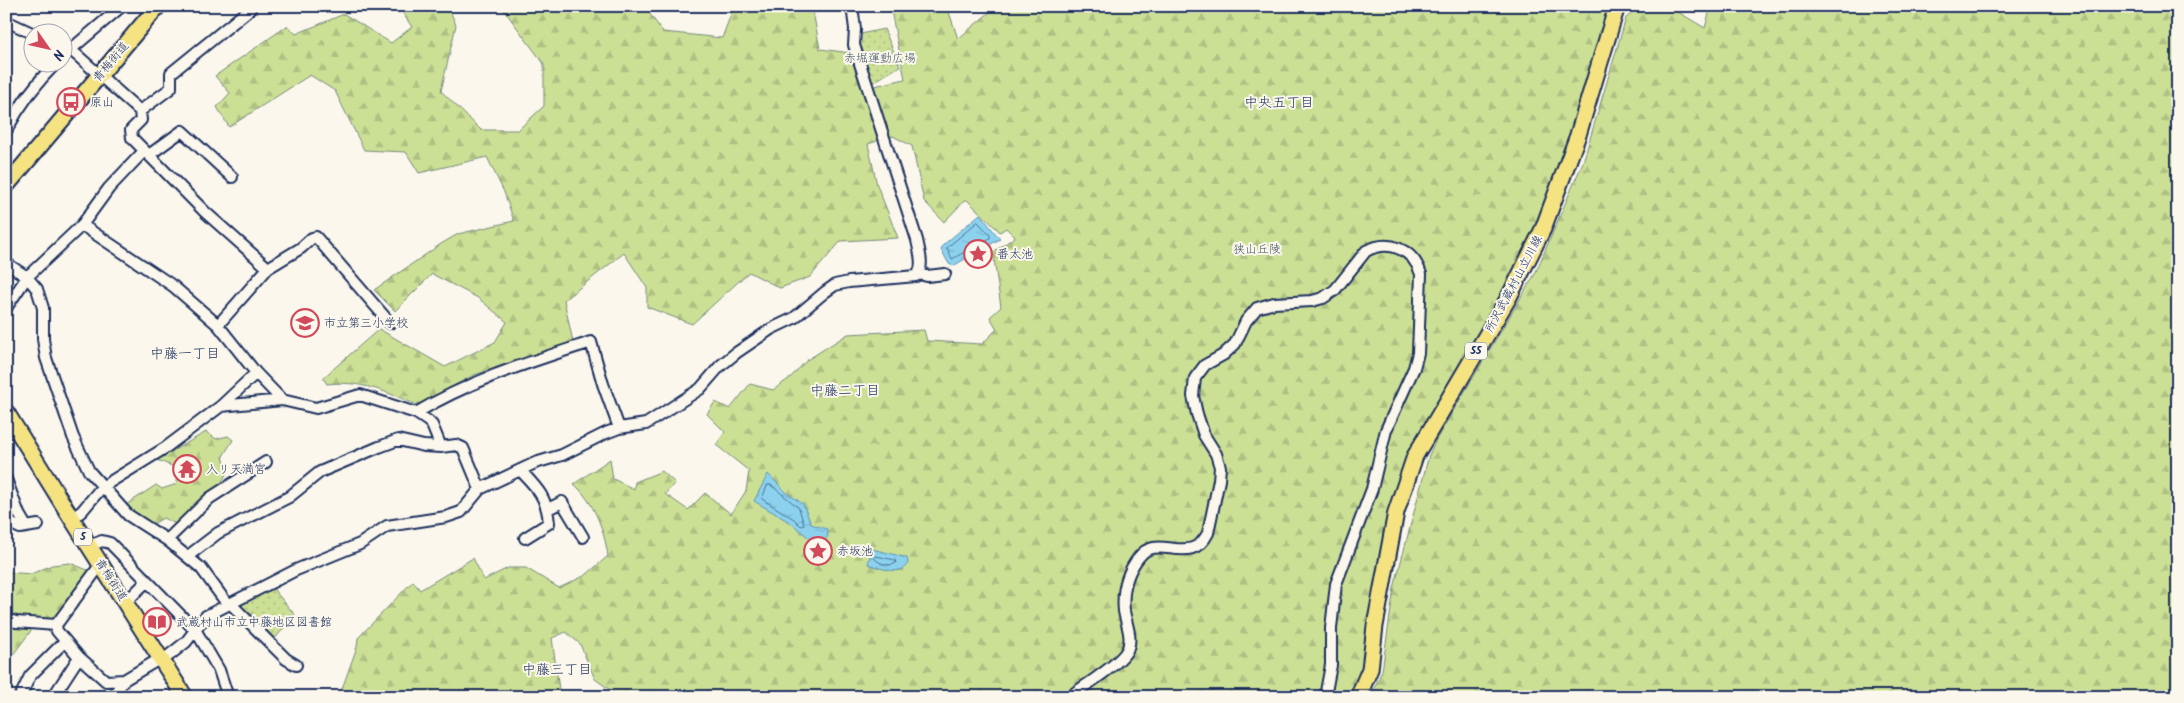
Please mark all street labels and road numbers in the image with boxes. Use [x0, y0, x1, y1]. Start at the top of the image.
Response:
street label: 青梅街道 [88, 38, 134, 86]
street label: 所沢武蔵村山立川線 [1480, 232, 1548, 336]
road number: 55 [1465, 342, 1487, 360]
road number: 5 [74, 528, 92, 546]
street label: 青梅街道 [90, 555, 132, 605]

